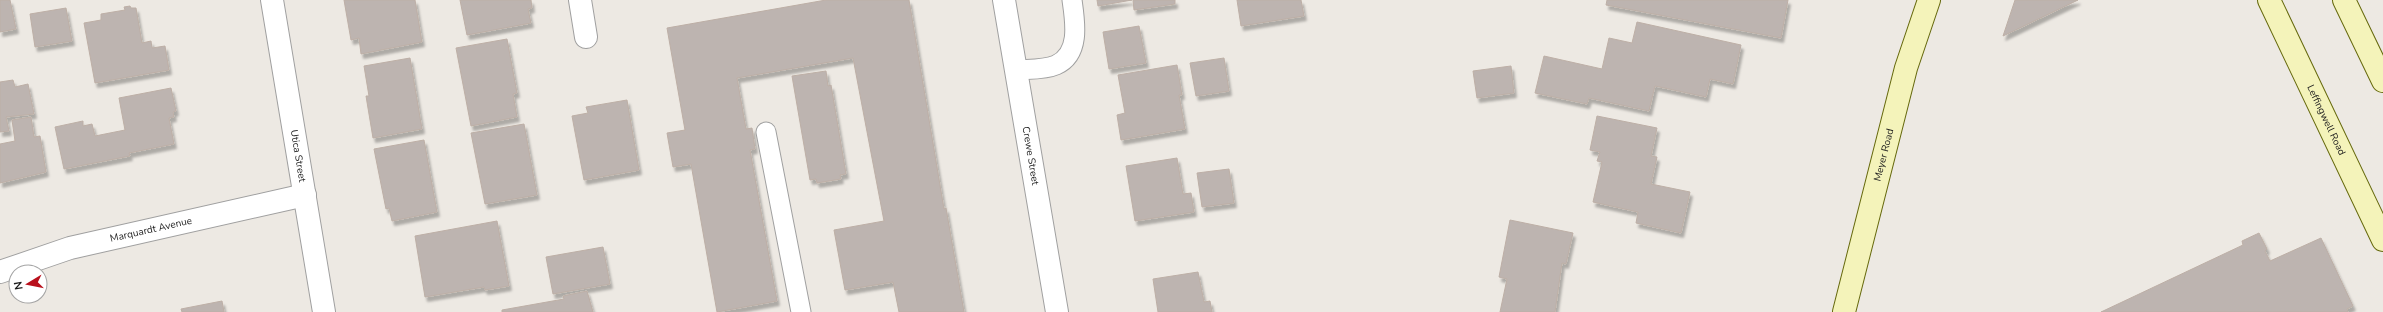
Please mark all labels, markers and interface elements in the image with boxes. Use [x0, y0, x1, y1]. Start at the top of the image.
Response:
street label: Leffingwell Road [2303, 83, 2349, 158]
street label: Crewe Street [1019, 125, 1042, 187]
street label: Meyer Road [1870, 127, 1897, 183]
street label: Utica Street [287, 129, 309, 184]
street label: Marquardt Avenue [109, 214, 193, 246]
north arrow [8, 264, 48, 304]
text: N [11, 280, 27, 291]

